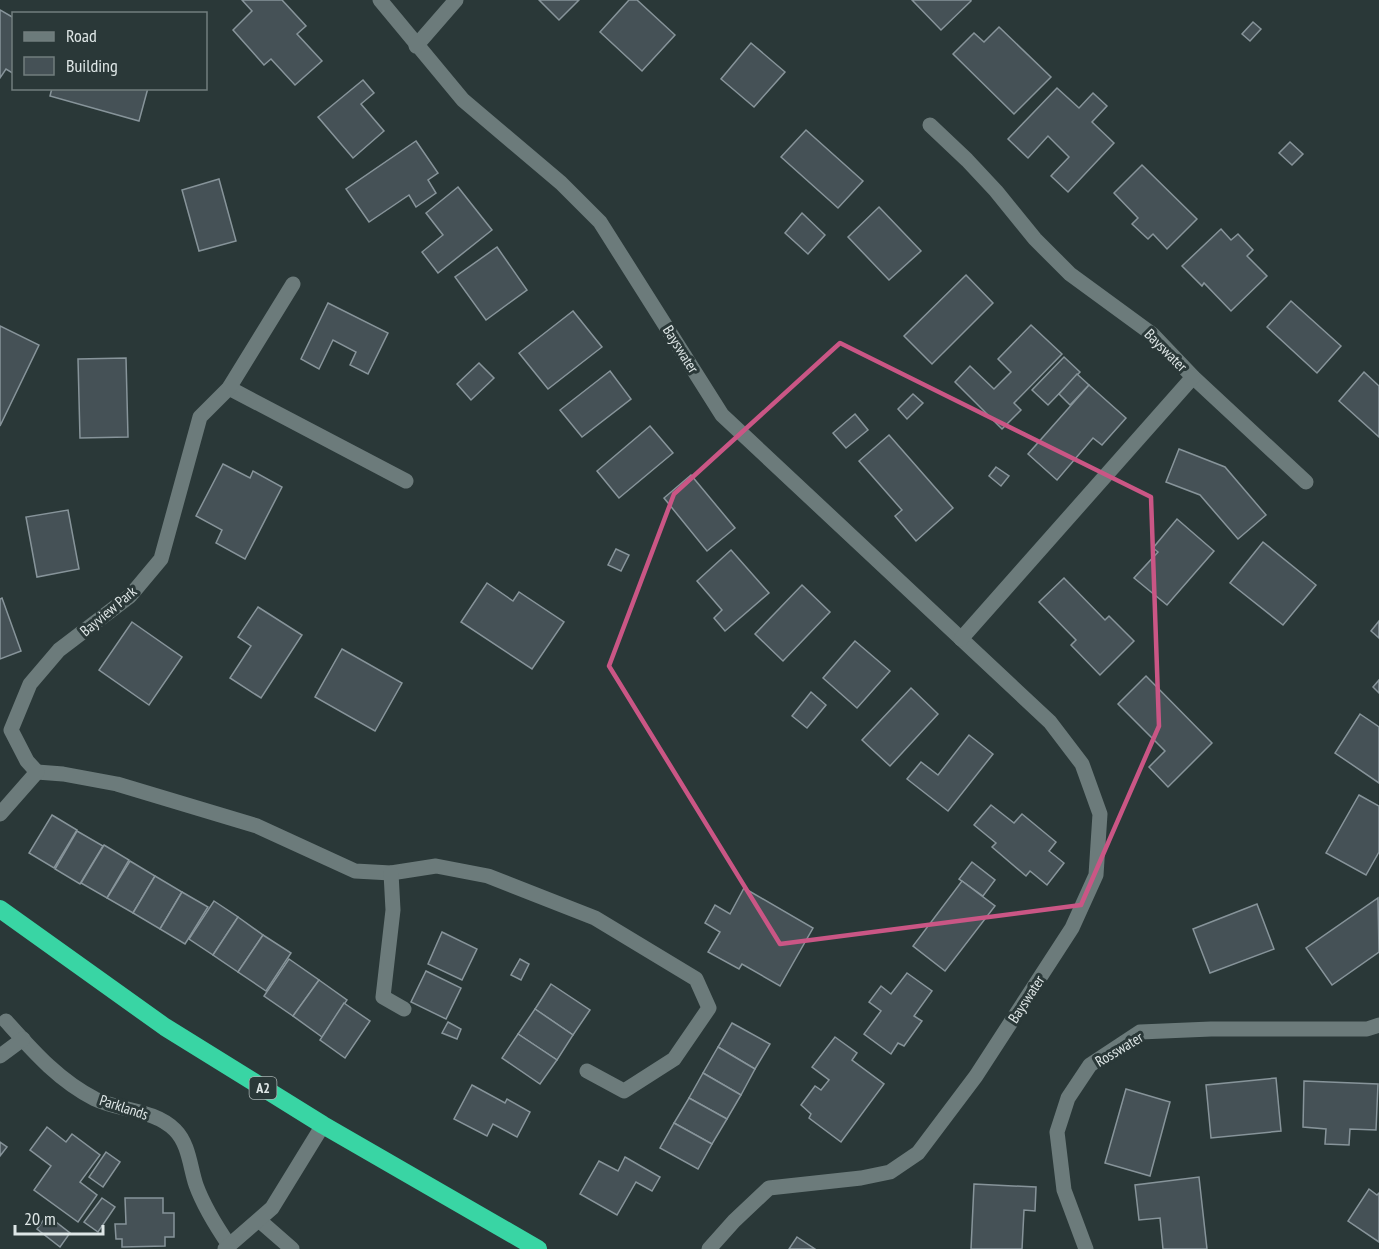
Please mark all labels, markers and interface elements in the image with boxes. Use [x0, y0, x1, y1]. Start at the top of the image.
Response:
legend [12, 12, 207, 90]
text: Road [66, 24, 97, 47]
text: Building [66, 54, 118, 77]
street label: Bayswater [659, 322, 704, 377]
street label: Bayswater [1141, 325, 1192, 376]
street label: Bayview Park [76, 582, 140, 640]
street label: Bayswater [1004, 971, 1049, 1026]
street label: Rosswater [1092, 1027, 1147, 1071]
road number: A2 [250, 1077, 276, 1099]
street label: Parklands [97, 1090, 151, 1124]
scale bar [15, 1198, 104, 1236]
text: 20 m [24, 1207, 56, 1230]

